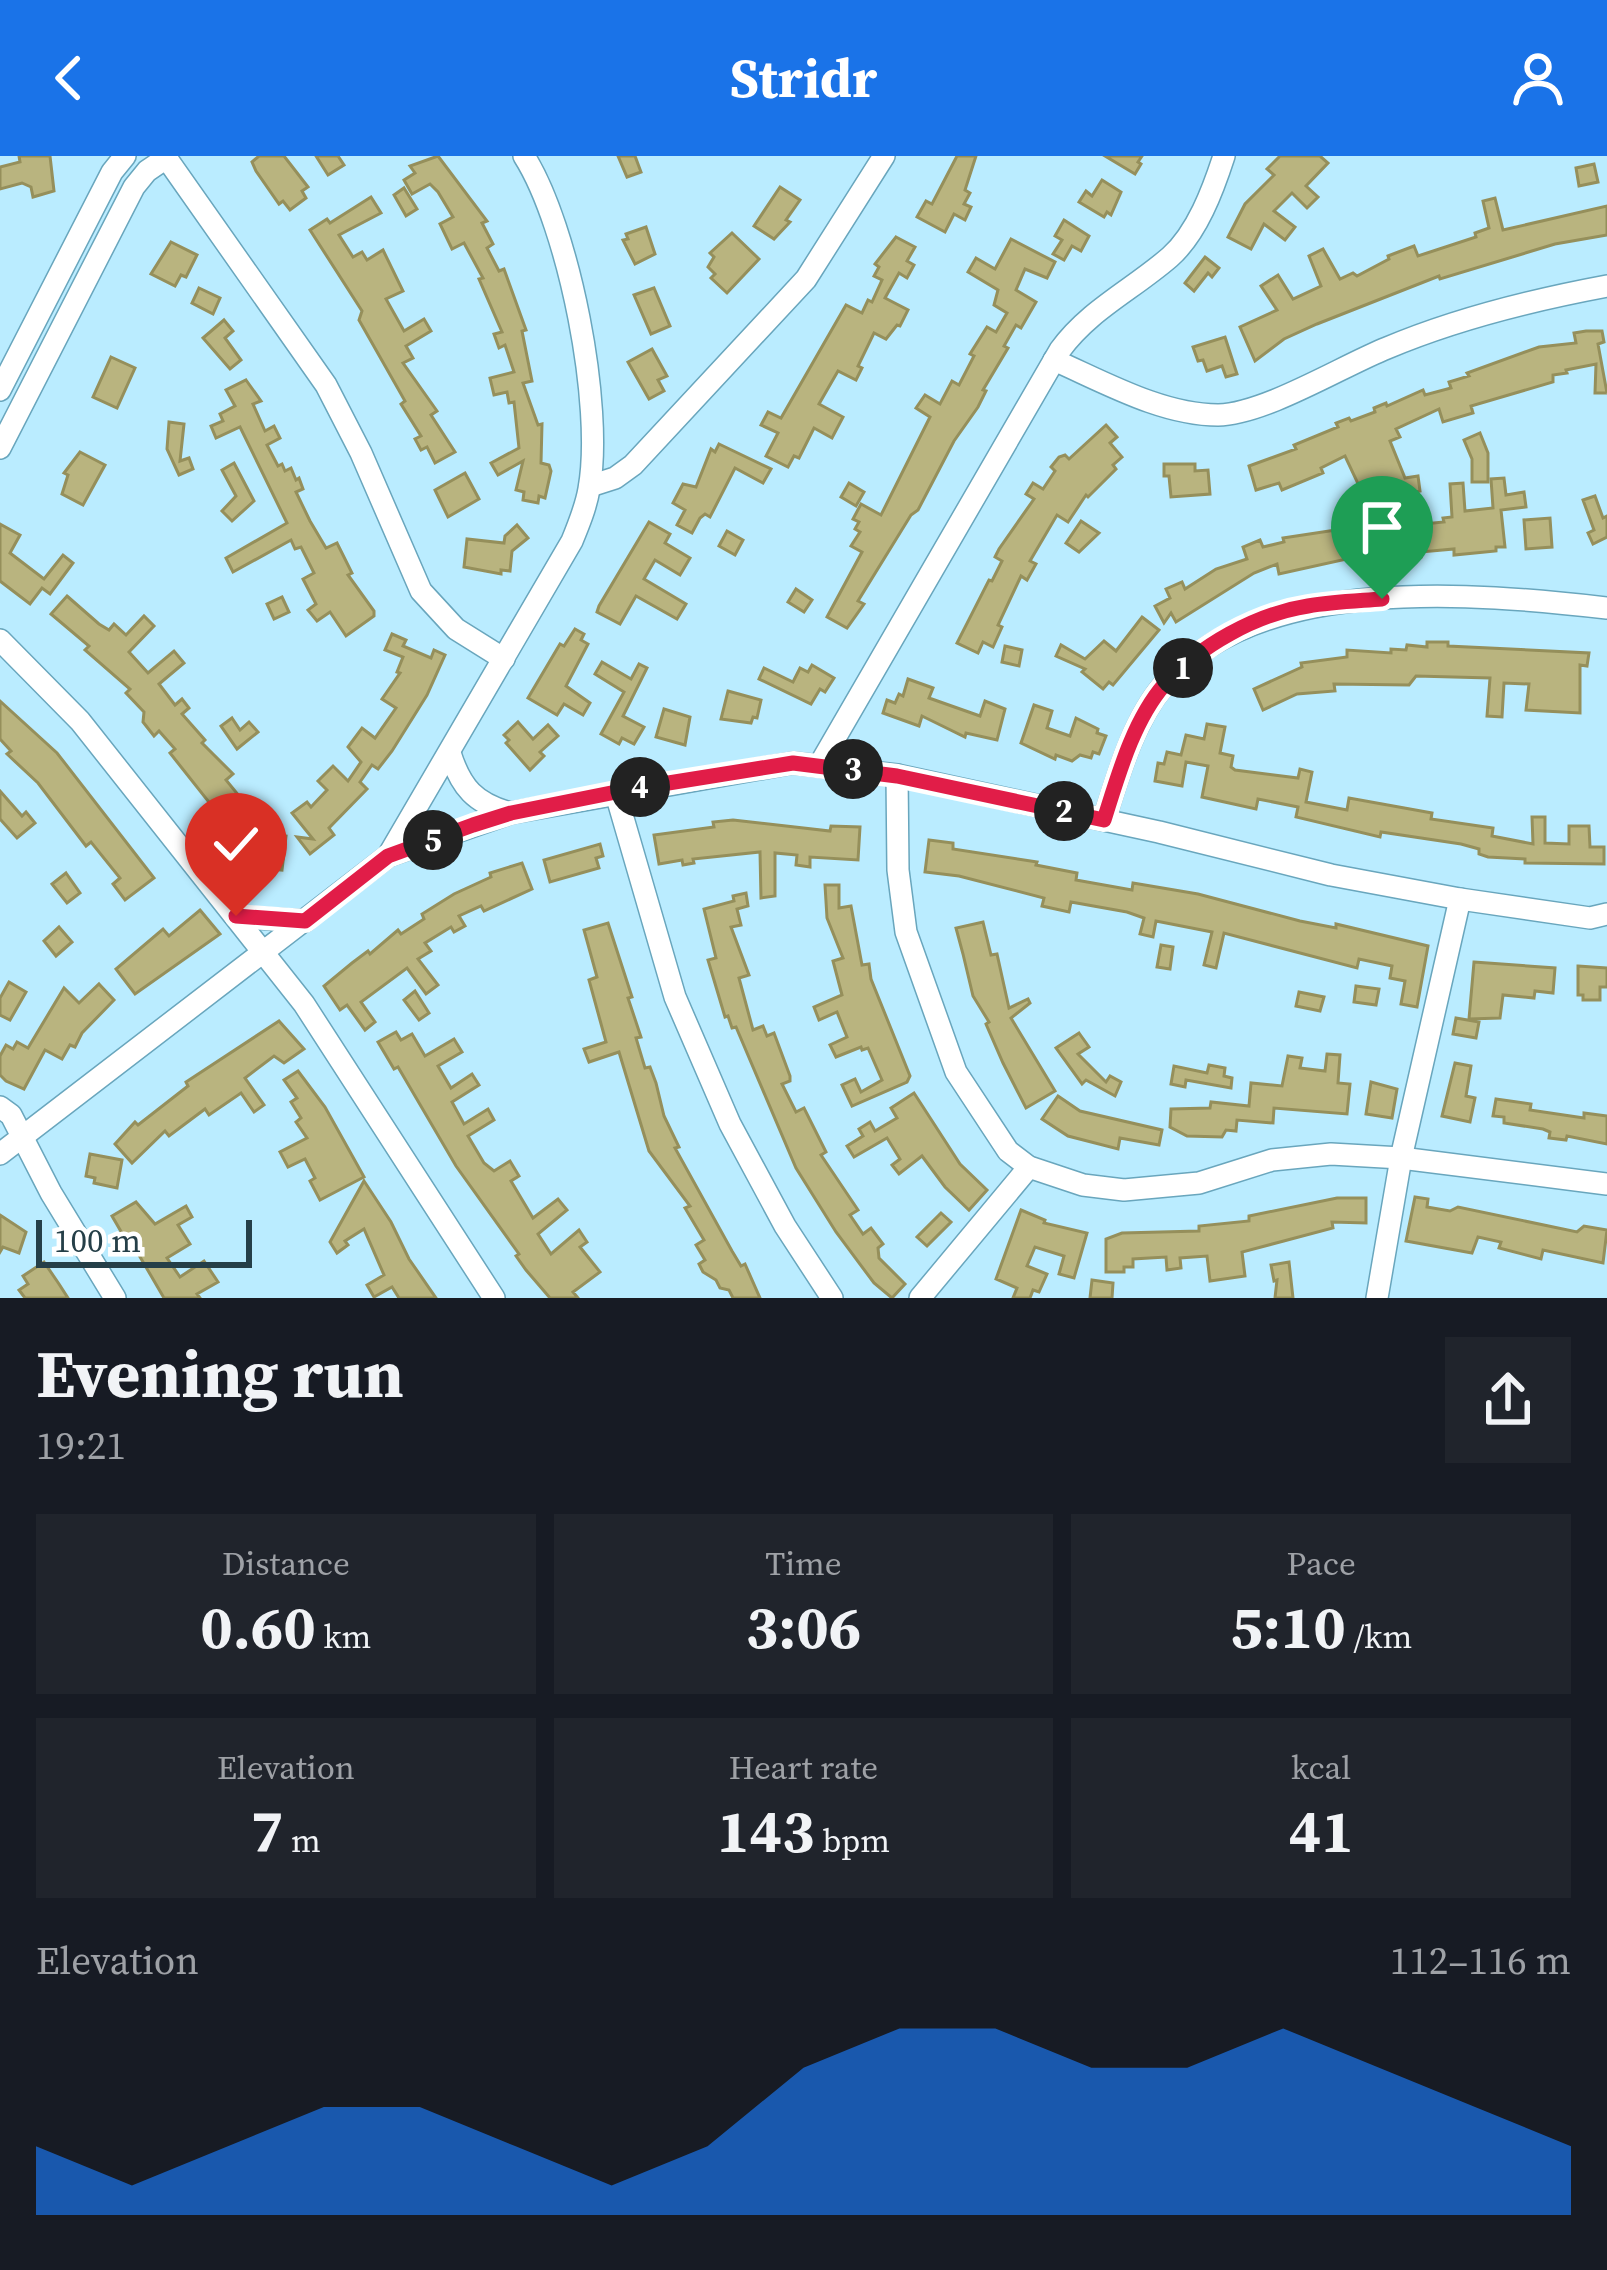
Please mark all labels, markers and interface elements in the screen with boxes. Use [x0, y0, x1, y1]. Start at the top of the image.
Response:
text: Stridr [730, 41, 877, 115]
icon: back [36, 45, 102, 111]
icon: person [1505, 45, 1571, 111]
pin [1331, 476, 1433, 599]
icon: arrive [1349, 494, 1415, 560]
pin: 1 [1153, 638, 1213, 698]
text: 1 [1174, 645, 1192, 690]
pin: 3 [823, 739, 883, 799]
text: 3 [844, 746, 862, 791]
pin: 4 [610, 757, 670, 817]
text: 4 [631, 764, 649, 809]
pin: 2 [1034, 781, 1094, 841]
text: 2 [1055, 788, 1073, 833]
pin [185, 793, 287, 916]
pin: 5 [403, 810, 463, 870]
icon: check [203, 811, 269, 877]
text: 5 [424, 817, 442, 862]
scale bar [36, 1214, 252, 1267]
text: 100 m [54, 1218, 141, 1263]
text: Evening run [36, 1329, 404, 1419]
button: share [1445, 1337, 1571, 1463]
text: 19:21 [36, 1419, 126, 1472]
text: Distance [222, 1541, 350, 1586]
text: Time [765, 1541, 842, 1586]
text: Pace [1287, 1541, 1356, 1586]
text: 0.60 [200, 1586, 316, 1668]
text: 3:06 [746, 1586, 861, 1668]
text: 5:10 [1230, 1586, 1346, 1668]
text: km [316, 1614, 371, 1659]
text: /km [1346, 1614, 1412, 1659]
text: Elevation [217, 1745, 355, 1790]
text: Heart rate [729, 1745, 878, 1790]
text: kcal [1291, 1745, 1351, 1790]
text: 7 [251, 1790, 283, 1872]
text: 143 [717, 1790, 815, 1872]
text: 41 [1289, 1790, 1354, 1872]
text: m [283, 1818, 321, 1863]
text: bpm [815, 1818, 890, 1863]
text: Elevation [36, 1934, 199, 1987]
text: 112–116 m [1390, 1934, 1571, 1987]

